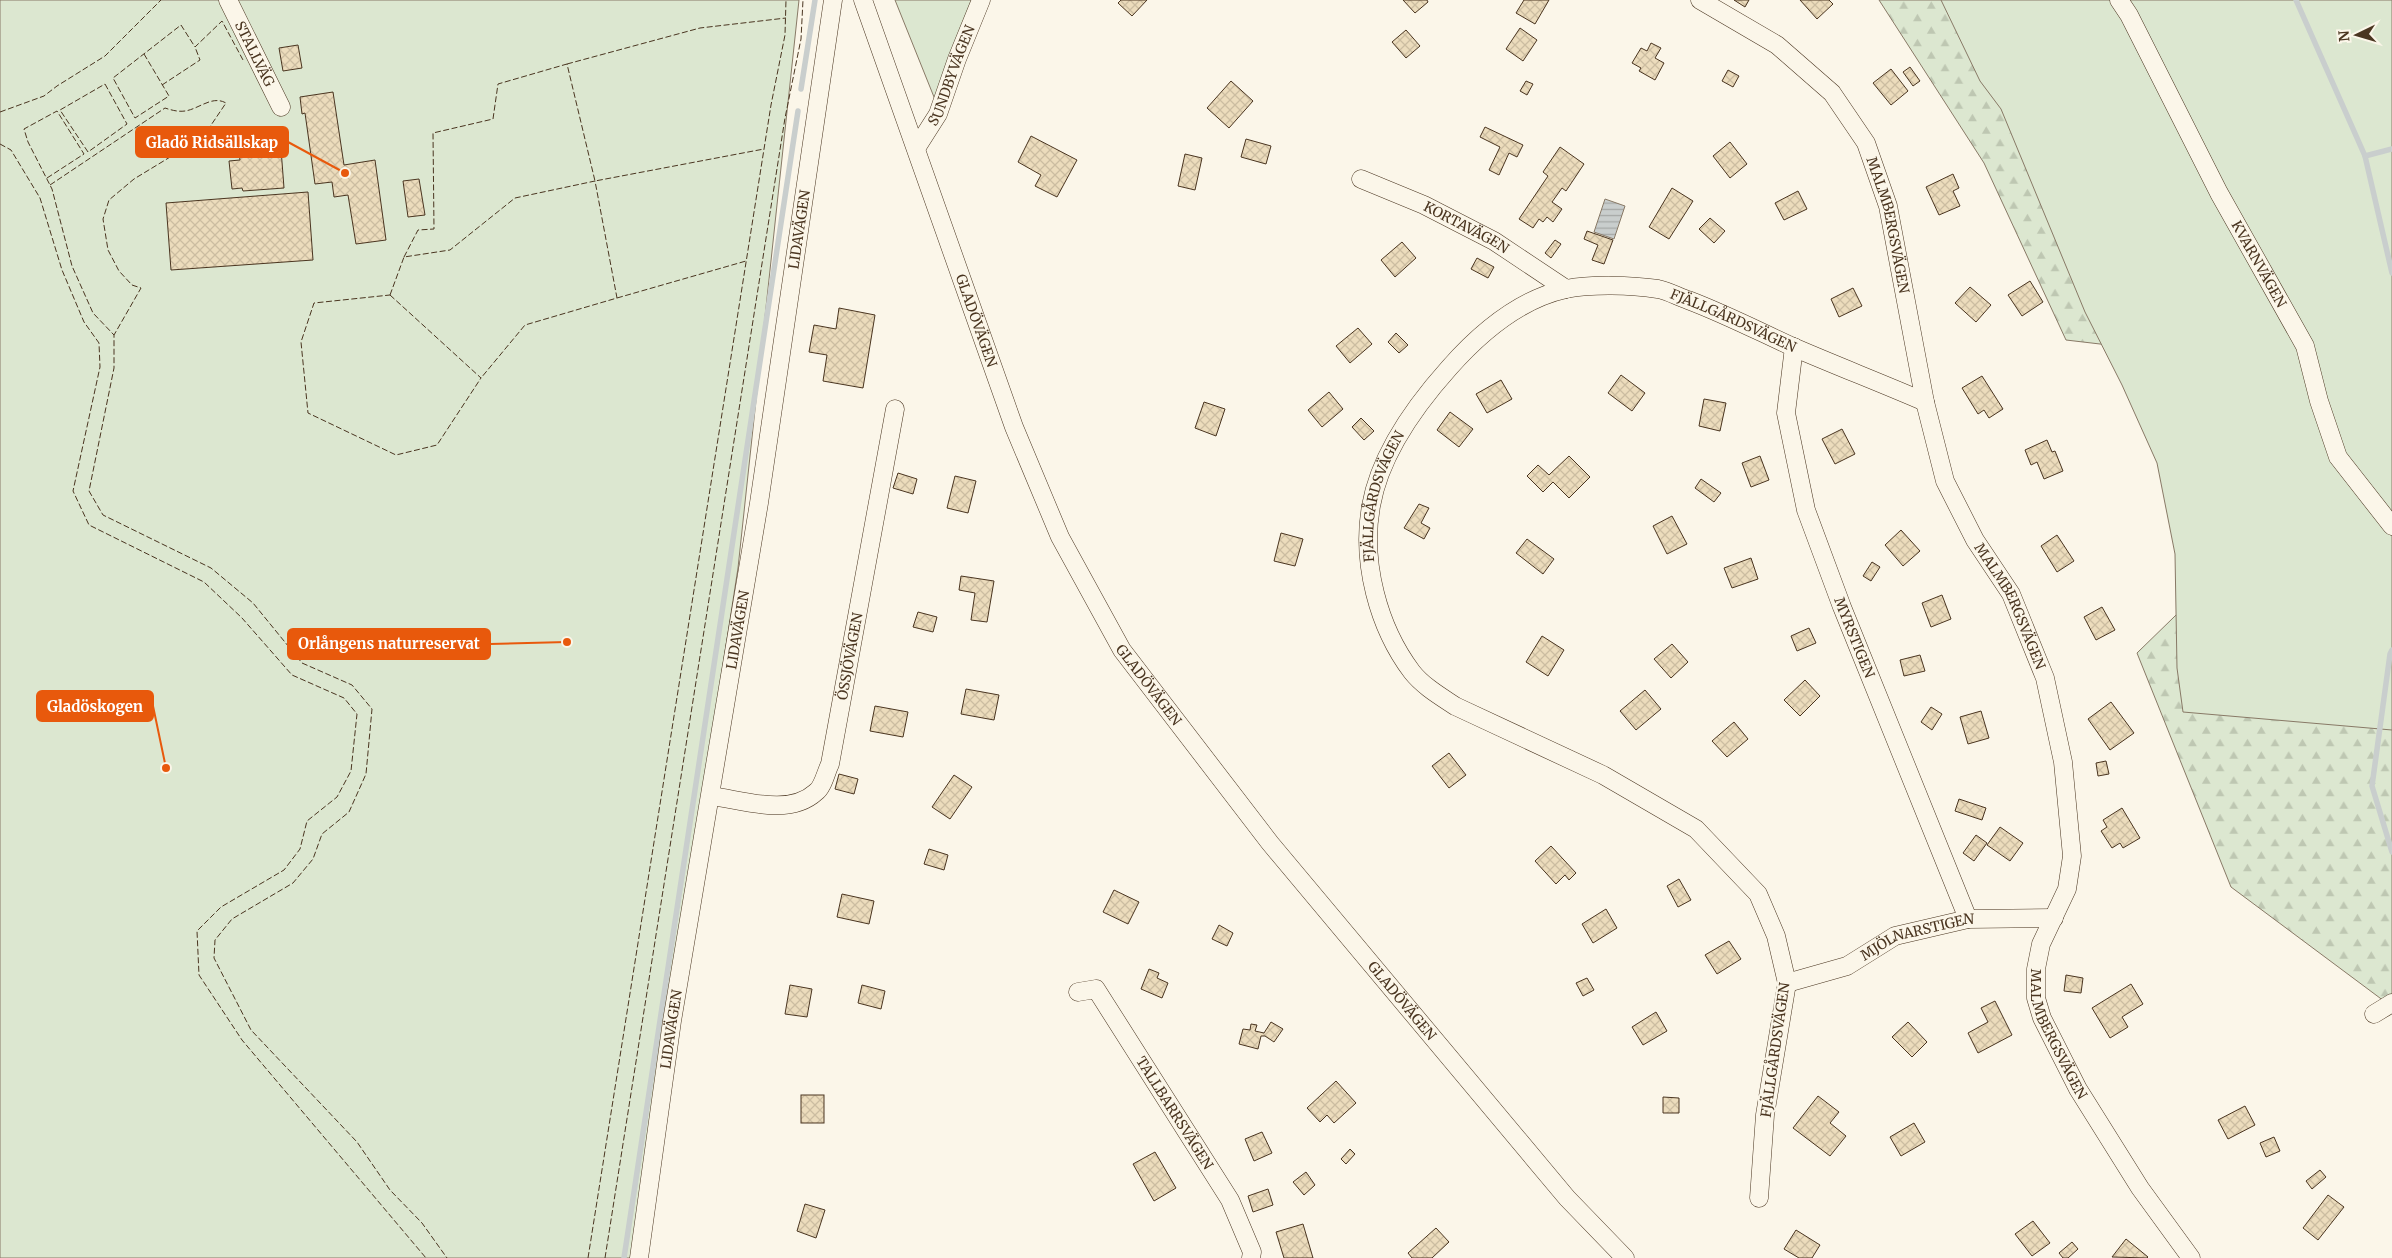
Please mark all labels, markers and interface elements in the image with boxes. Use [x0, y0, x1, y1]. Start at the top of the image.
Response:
north arrow [2332, 10, 2382, 60]
street label: STALLVÄG [231, 18, 278, 89]
street label: SUNDBYVÄGEN [924, 22, 979, 129]
text: N [2335, 30, 2353, 42]
callout: Gladö Ridsällskap [136, 127, 288, 157]
text: Gladö Ridsällskap [146, 133, 279, 152]
street label: MALMBERGSVÄGEN [1863, 154, 1913, 295]
street label: LIDAVÄGEN [785, 189, 814, 270]
street label: KORTAVÄGEN [1421, 197, 1513, 258]
street label: KVARNVÄGEN [2227, 218, 2291, 311]
street label: GLADÖVÄGEN [952, 272, 1001, 370]
street label: FJÄLLGÅRDSVÄGEN [1667, 285, 1799, 356]
street label: FJÄLLGÅRDSVÄGEN [1359, 427, 1408, 563]
street label: MALMBERGSVÄGEN [1971, 539, 2050, 672]
street label: LIDAVÄGEN [722, 589, 753, 671]
street label: MYRSTIGEN [1830, 595, 1879, 681]
street label: ÖSSJÖVÄGEN [833, 611, 867, 702]
callout: Orlångens naturreservat [288, 629, 490, 659]
text: Orlångens naturreservat [298, 634, 480, 653]
street label: GLADÖVÄGEN [1112, 641, 1186, 729]
callout: Gladöskogen [37, 691, 153, 721]
text: Gladöskogen [47, 697, 143, 716]
street label: MJÖLNARSTIGEN [1857, 910, 1974, 964]
street label: GLADÖVÄGEN [1364, 958, 1440, 1044]
street label: MALMBERGSVÄGEN [2027, 969, 2091, 1103]
street label: FJÄLLGÅRDSVÄGEN [1756, 981, 1793, 1119]
street label: LIDAVÄGEN [656, 988, 686, 1070]
street label: TALLBARRSVÄGEN [1132, 1053, 1217, 1173]

